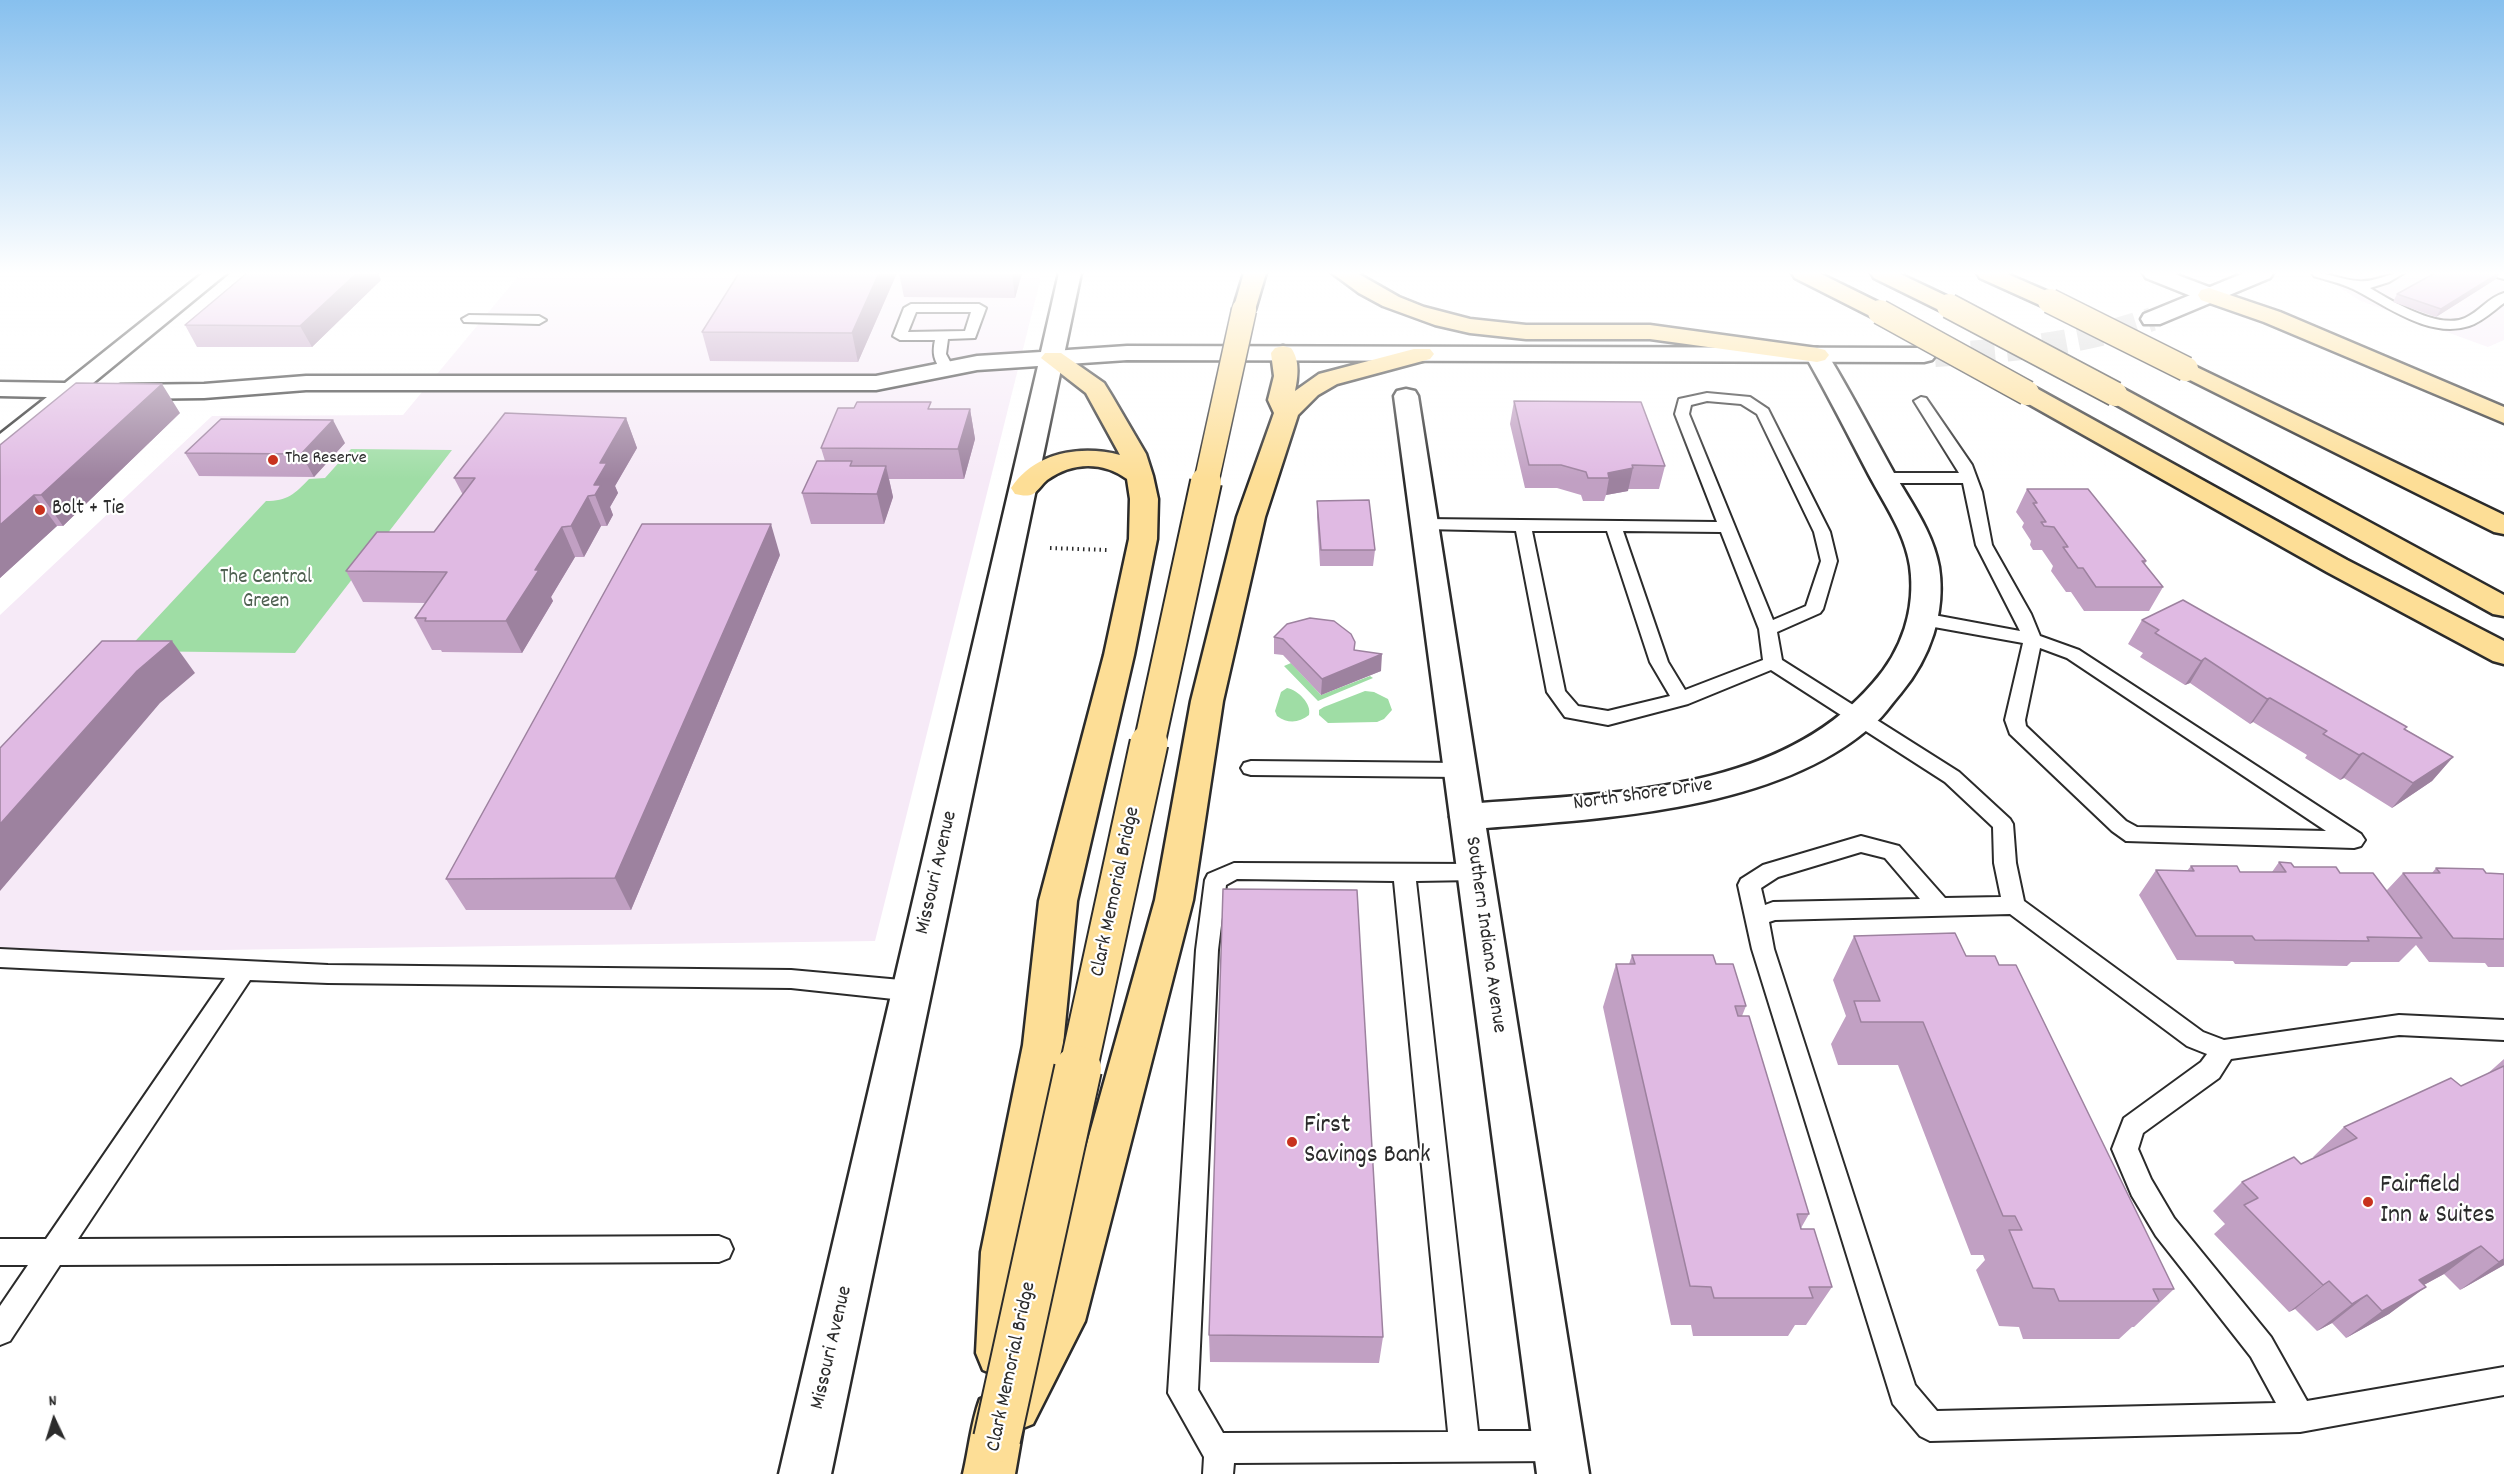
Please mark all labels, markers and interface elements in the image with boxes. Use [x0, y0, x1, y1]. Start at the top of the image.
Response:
place label: The Reserve [285, 449, 367, 471]
marker: The Reserve [266, 453, 280, 467]
place label: Bolt + Tie [52, 497, 125, 523]
marker: Bolt + Tie [33, 503, 47, 517]
park label: The Central Green [220, 566, 312, 616]
street label: North Shore Drive [1572, 774, 1714, 818]
street label: Clark Memorial Bridge [1087, 805, 1147, 979]
street label: Missouri Avenue [912, 809, 964, 937]
street label: Southern Indiana Avenue [1458, 835, 1510, 1035]
place label: First Savings Bank [1304, 1111, 1431, 1172]
marker: First Savings Bank [1285, 1135, 1299, 1149]
place label: Fairfield Inn & Suites [2380, 1171, 2495, 1232]
marker: Fairfield Inn & Suites [2361, 1195, 2375, 1209]
street label: Clark Memorial Bridge [983, 1280, 1043, 1454]
street label: Missouri Avenue [807, 1284, 859, 1412]
north arrow [24, 1390, 84, 1450]
text: N [48, 1390, 57, 1413]

